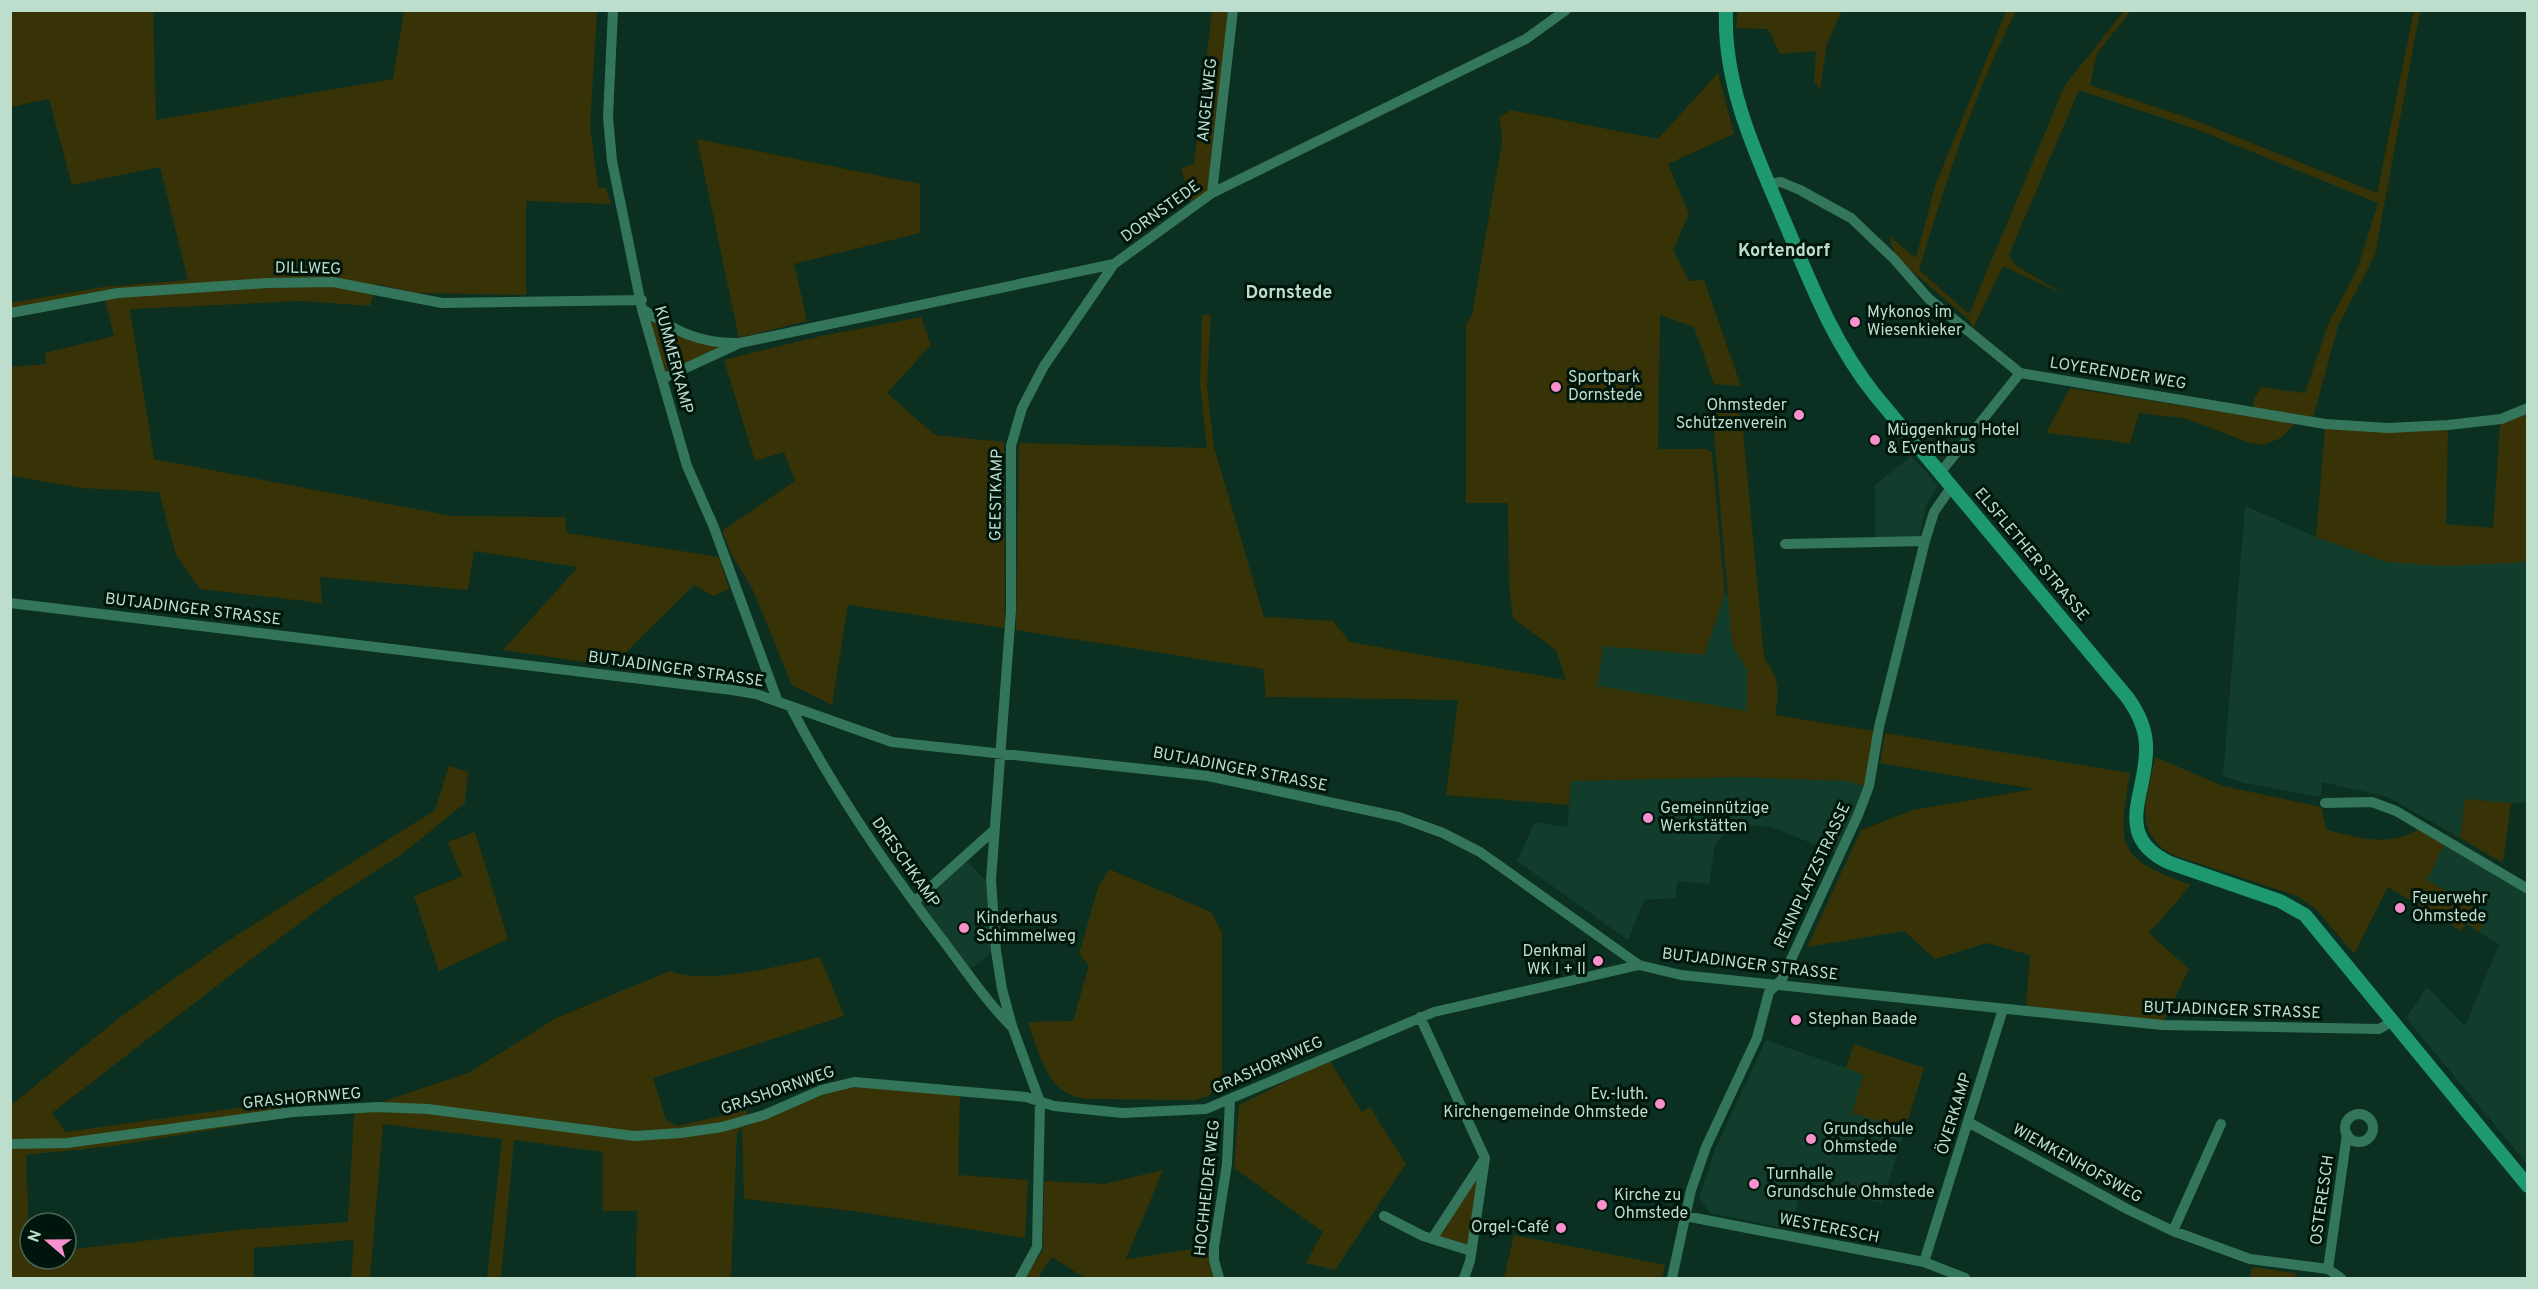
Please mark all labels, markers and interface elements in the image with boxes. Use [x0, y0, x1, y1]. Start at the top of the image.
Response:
street label: ANGELWEG [1194, 57, 1222, 143]
street label: DORNSTEDE [1118, 177, 1204, 247]
district label: Kortendorf [1738, 240, 1830, 263]
street label: DILLWEG [275, 258, 341, 280]
district label: Dornstede [1246, 282, 1332, 305]
place label: Mykonos im Wiesenkieker [1867, 303, 1962, 341]
street label: KUMMERKAMP [649, 304, 697, 416]
marker: Mykonos im Wiesenkieker [1848, 315, 1862, 329]
street label: LOYERENDER WEG [2048, 353, 2188, 395]
place label: Sportpark Dornstede [1568, 368, 1642, 406]
marker: Sportpark Dornstede [1549, 380, 1563, 394]
place label: Ohmsteder Schützenverein [1676, 396, 1787, 434]
marker: Ohmsteder Schützenverein [1792, 408, 1806, 422]
place label: Müggenkrug Hotel & Eventhaus [1887, 421, 2020, 459]
marker: Müggenkrug Hotel & Eventhaus [1868, 433, 1882, 447]
street label: GEESTKAMP [986, 449, 1008, 541]
street label: ELSFLETHER STRASSE [1969, 484, 2093, 626]
street label: BUTJADINGER STRASSE [104, 589, 282, 631]
street label: BUTJADINGER STRASSE [587, 648, 765, 692]
street label: BUTJADINGER STRASSE [1151, 743, 1329, 797]
place label: Gemeinnützige Werkstätten [1660, 799, 1769, 837]
street label: RENNPLATZSTRASSE [1770, 800, 1856, 952]
marker: Gemeinnützige Werkstätten [1641, 811, 1655, 825]
street label: DRESCHKAMP [866, 814, 944, 912]
place label: Feuerwehr Ohmstede [2412, 889, 2488, 927]
marker: Feuerwehr Ohmstede [2393, 901, 2407, 915]
place label: Kinderhaus Schimmelweg [976, 909, 1076, 947]
marker: Kinderhaus Schimmelweg [957, 921, 971, 935]
place label: Denkmal WK I + II [1523, 942, 1586, 980]
street label: BUTJADINGER STRASSE [1661, 944, 1839, 986]
marker: Denkmal WK I + II [1591, 954, 1605, 968]
street label: BUTJADINGER STRASSE [2143, 998, 2321, 1024]
place label: Stephan Baade [1808, 1010, 1917, 1030]
marker: Stephan Baade [1789, 1013, 1803, 1027]
street label: GRASHORNWEG [1209, 1033, 1327, 1099]
street label: GRASHORNWEG [718, 1062, 838, 1120]
street label: ÖVERKAMP [1931, 1070, 1977, 1158]
street label: GRASHORNWEG [242, 1084, 362, 1114]
place label: Ev.-luth. Kirchengemeinde Ohmstede [1443, 1085, 1648, 1123]
marker: Ev.-luth. Kirchengemeinde Ohmstede [1653, 1097, 1667, 1111]
street label: HOCHHEIDER WEG [1191, 1119, 1225, 1257]
place label: Grundschule Ohmstede [1823, 1120, 1914, 1158]
street label: WIEMKENHOFSWEG [2009, 1120, 2145, 1208]
marker: Grundschule Ohmstede [1804, 1132, 1818, 1146]
street label: OSTERESCH [2307, 1154, 2339, 1246]
place label: Turnhalle Grundschule Ohmstede [1766, 1165, 1935, 1203]
marker: Turnhalle Grundschule Ohmstede [1747, 1177, 1761, 1191]
place label: Kirche zu Ohmstede [1614, 1186, 1688, 1224]
marker: Kirche zu Ohmstede [1595, 1198, 1609, 1212]
street label: WESTERESCH [1777, 1209, 1881, 1249]
north arrow [18, 1211, 78, 1271]
place label: Orgel-Café [1471, 1218, 1549, 1238]
marker: Orgel-Café [1554, 1221, 1568, 1235]
text: N [24, 1228, 47, 1245]

